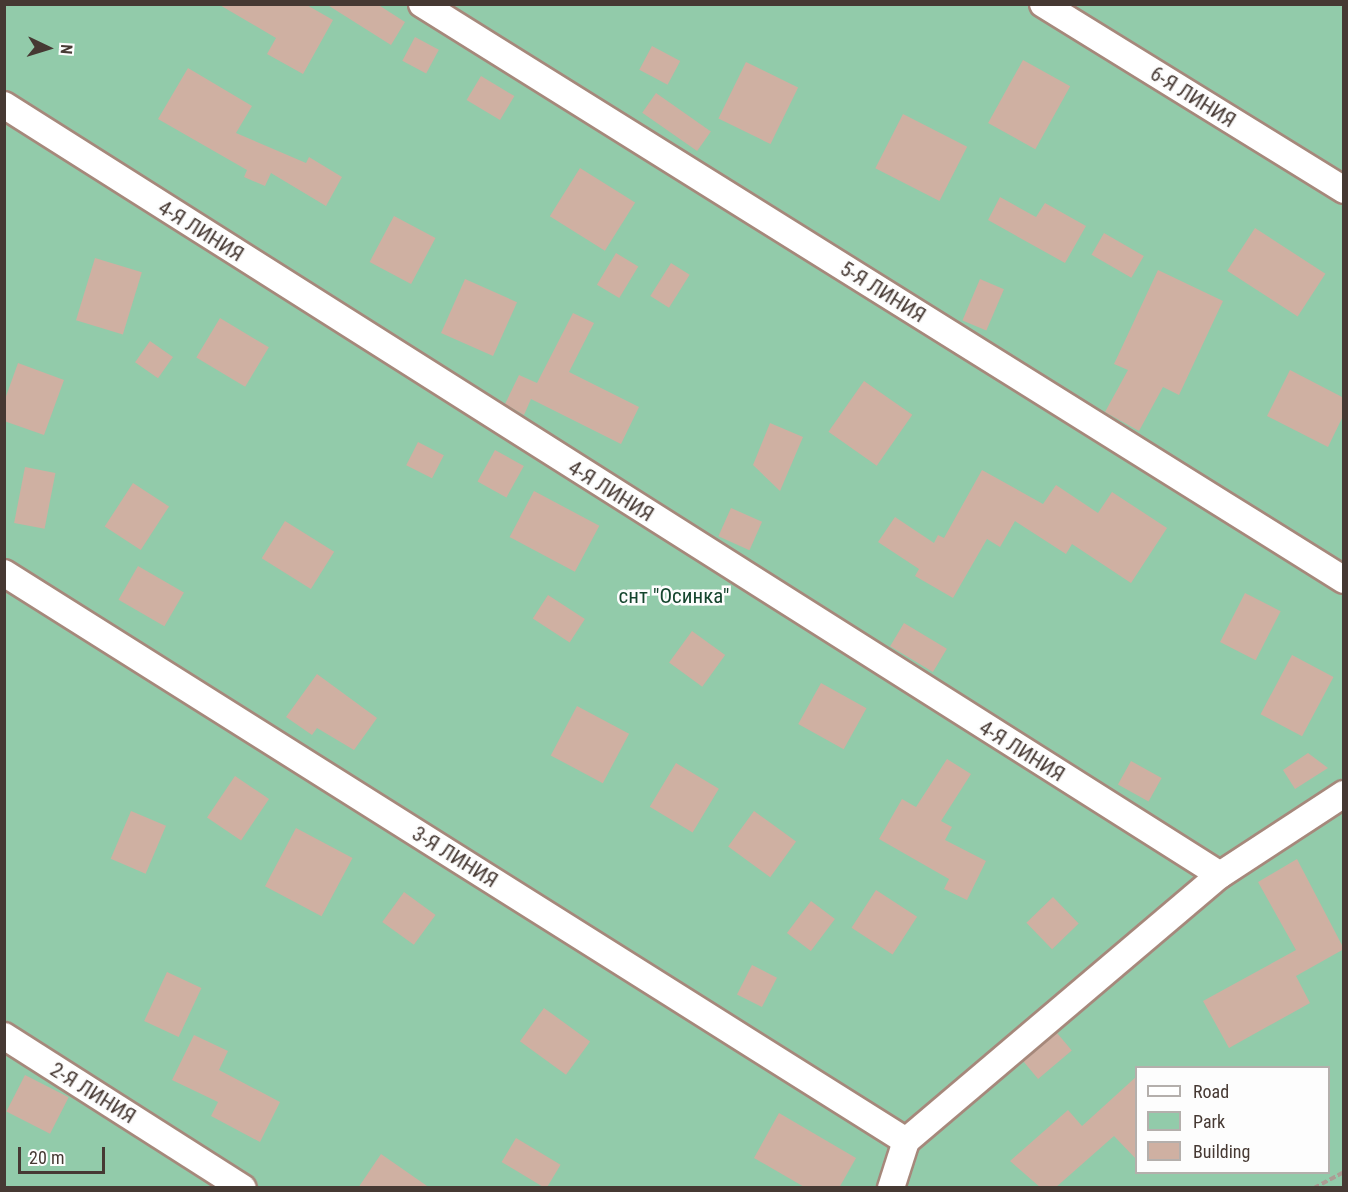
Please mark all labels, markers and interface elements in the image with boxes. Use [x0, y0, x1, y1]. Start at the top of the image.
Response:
north arrow [18, 18, 78, 78]
text: N [57, 44, 76, 55]
street label: 6-Я ЛИНИЯ [1146, 61, 1240, 133]
street label: 4-Я ЛИНИЯ [154, 195, 248, 267]
street label: 5-Я ЛИНИЯ [836, 256, 930, 328]
street label: 4-Я ЛИНИЯ [564, 455, 658, 527]
park label: снт "Осинка" [619, 583, 729, 609]
street label: 4-Я ЛИНИЯ [975, 715, 1069, 787]
street label: 3-Я ЛИНИЯ [408, 821, 502, 893]
street label: 2-Я ЛИНИЯ [46, 1057, 140, 1129]
legend [1135, 1066, 1330, 1174]
text: Road [1193, 1081, 1229, 1102]
text: Park [1193, 1111, 1225, 1132]
scale bar [21, 1135, 108, 1173]
text: Building [1193, 1141, 1250, 1162]
text: 20 m [29, 1147, 64, 1168]

